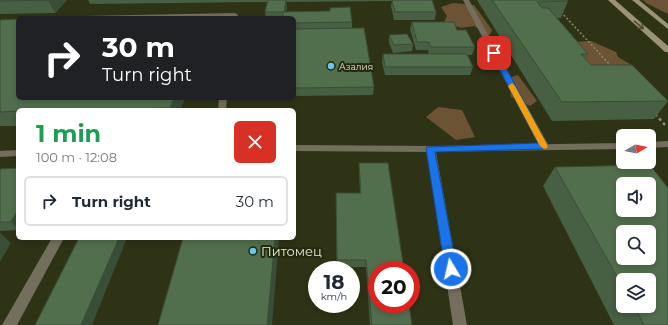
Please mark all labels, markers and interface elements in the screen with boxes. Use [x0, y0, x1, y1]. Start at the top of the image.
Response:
one-way arrow [634, 20, 644, 29]
text: 30 m [102, 30, 175, 64]
icon: right [36, 32, 88, 84]
pin [477, 36, 511, 70]
icon: arrive [483, 42, 505, 64]
marker: Азалия [326, 61, 336, 71]
place label: Азалия [339, 61, 373, 72]
text: Turn right [102, 64, 192, 86]
text: 1 min [36, 119, 101, 148]
button: close [234, 121, 276, 163]
north arrow [616, 129, 656, 169]
map controls [616, 129, 656, 313]
text: 100 m · 12:08 [36, 149, 117, 165]
button: sound [616, 177, 656, 217]
icon: right [38, 190, 60, 212]
text: Turn right [72, 192, 151, 211]
text: 30 m [236, 192, 274, 211]
button: search [616, 225, 656, 265]
place label: Питомец [261, 243, 322, 259]
marker: Питомец [248, 246, 258, 256]
position arrow [430, 248, 472, 290]
speed limit sign: 20 [368, 261, 420, 313]
text: 18 [323, 270, 345, 294]
button: layers [616, 273, 656, 313]
text: km/h [321, 290, 347, 303]

